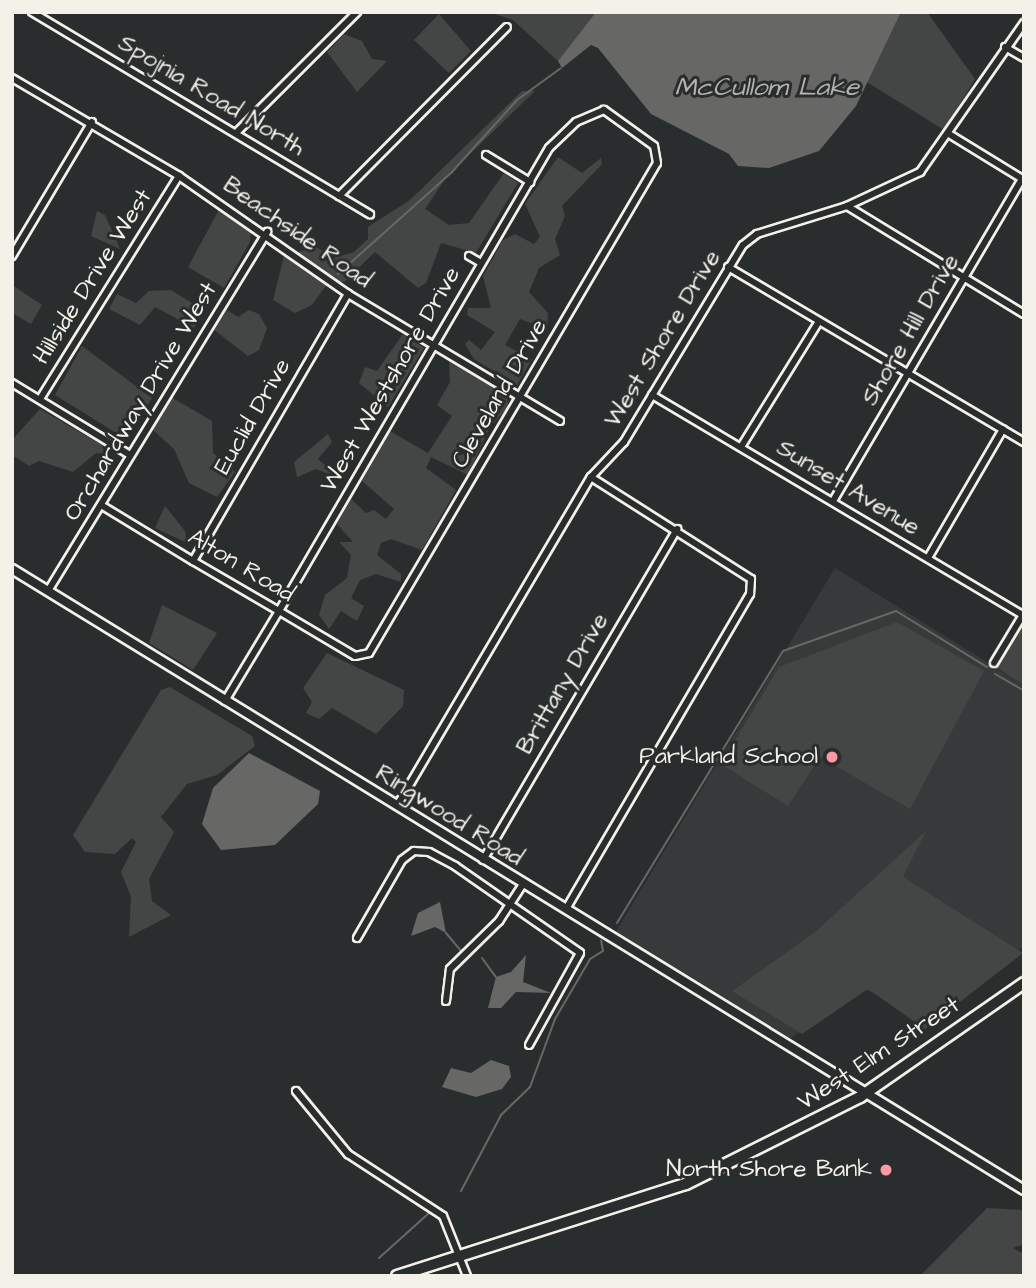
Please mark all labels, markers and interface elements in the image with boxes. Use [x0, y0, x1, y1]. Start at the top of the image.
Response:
street label: Spojnia Road North [113, 29, 309, 163]
water label: McCullom Lake [675, 72, 859, 104]
street label: Beachside Road [217, 171, 377, 295]
street label: Hillside Drive West [28, 184, 158, 370]
street label: West Shore Drive [599, 245, 727, 433]
street label: Shore Hill Drive [856, 249, 966, 411]
street label: West Westshore Drive [315, 262, 467, 498]
street label: Orchardway Drive West [58, 277, 224, 527]
street label: Cleveland Drive [446, 315, 554, 473]
street label: Euclid Drive [208, 354, 298, 480]
street label: Sunset Avenue [771, 434, 925, 542]
street label: Alton Road [183, 523, 299, 609]
street label: Brittany Drive [511, 608, 615, 760]
place label: Parkland School [639, 743, 818, 771]
marker: Parkland School [824, 749, 840, 765]
street label: Ringwood Road [370, 759, 528, 873]
street label: West Elm Street [793, 991, 965, 1117]
place label: North Shore Bank [666, 1156, 872, 1184]
marker: North Shore Bank [878, 1162, 894, 1178]

